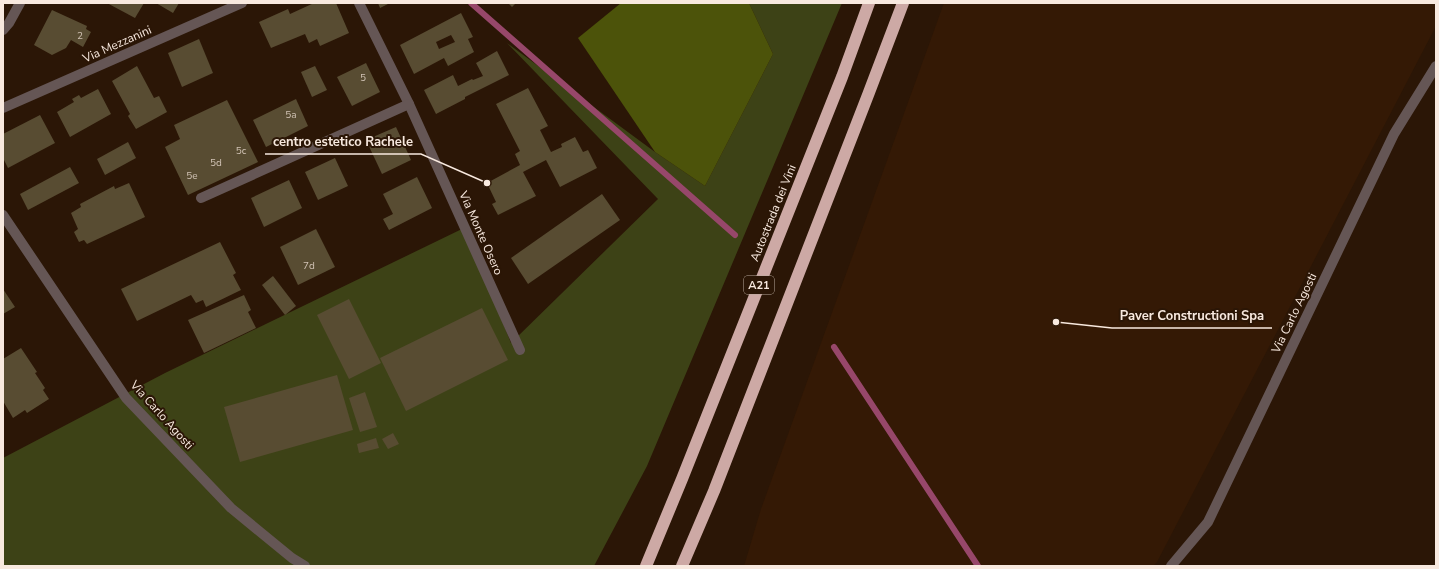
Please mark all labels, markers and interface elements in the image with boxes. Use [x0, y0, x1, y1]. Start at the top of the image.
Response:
street label: Via Mezzanini [79, 22, 154, 67]
house number: 2 [77, 29, 83, 43]
house number: 5 [360, 71, 366, 85]
house number: 5a [285, 108, 297, 122]
callout: centro estetico Rachele [265, 129, 421, 154]
text: centro estetico Rachele [273, 133, 413, 151]
house number: 5c [236, 144, 247, 158]
house number: 5d [210, 156, 222, 170]
street label: Autostrada dei Vini [746, 162, 800, 264]
house number: 5e [186, 169, 198, 183]
street label: Via Monte Osero [455, 188, 507, 278]
house number: 7d [303, 259, 315, 273]
street label: Via Carlo Agosti [1267, 270, 1320, 357]
road number: A21 [744, 276, 774, 294]
callout: Paver Constructioni Spa [1112, 303, 1272, 328]
text: Paver Constructioni Spa [1120, 307, 1264, 325]
street label: Via Carlo Agosti [126, 376, 197, 453]

